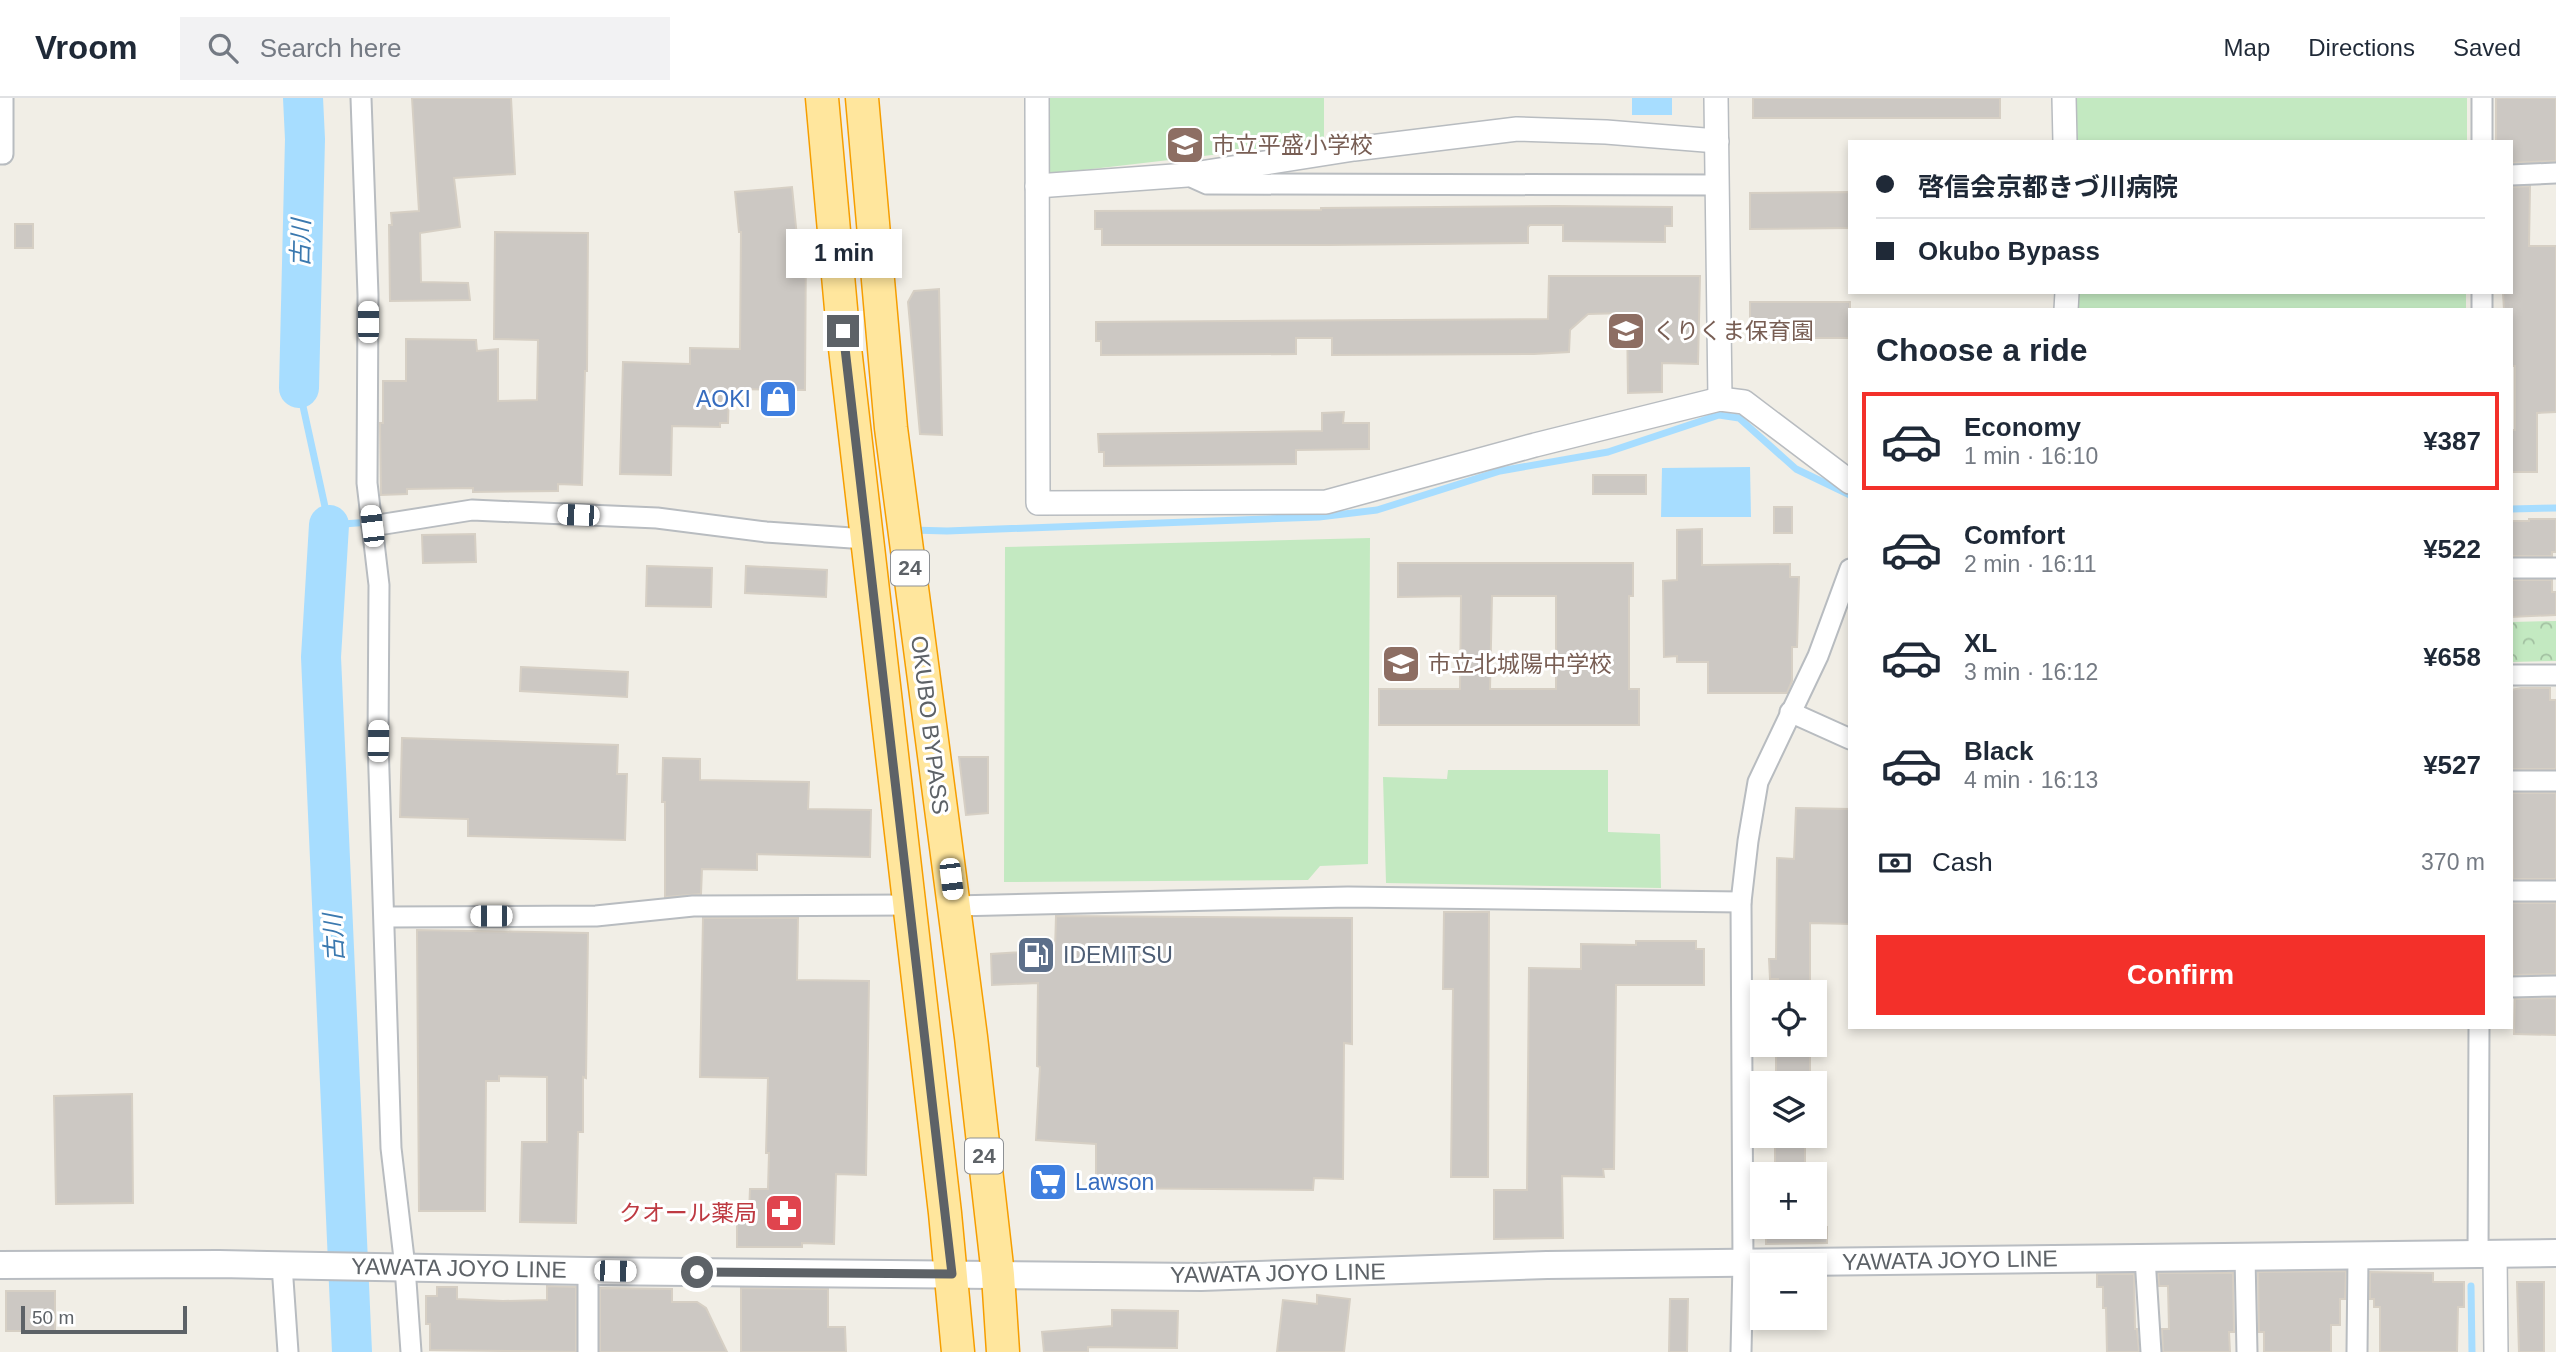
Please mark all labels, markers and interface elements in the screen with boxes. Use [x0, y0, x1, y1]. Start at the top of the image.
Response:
search box [180, 17, 670, 80]
text: Vroom [35, 29, 138, 66]
icon: search [204, 29, 242, 67]
text: Search here [260, 33, 401, 63]
text: Map [2224, 34, 2270, 61]
text: Directions [2308, 34, 2415, 61]
text: Saved [2453, 34, 2521, 61]
school or university icon: 市立平盛小学校 [1164, 124, 1206, 166]
place label: 市立平盛小学校 [1212, 132, 1373, 158]
text: 啓信会京都きづ川病院 [1918, 172, 2178, 202]
water label: 古川 [287, 216, 314, 267]
callout: 1 min [785, 230, 901, 278]
text: Okubo Bypass [1918, 236, 2100, 266]
text: 1 min [814, 240, 874, 266]
car [358, 301, 379, 343]
school or university icon: くりくま保育園 [1605, 310, 1647, 352]
route end [827, 315, 859, 347]
place label: くりくま保育園 [1653, 318, 1814, 344]
text: Choose a ride [1876, 332, 2088, 368]
shop icon: AOKI [757, 378, 799, 420]
place label: AOKI [696, 386, 751, 412]
icon: car [1880, 410, 1943, 473]
text: Economy [1964, 412, 2081, 442]
text: ¥387 [2423, 426, 2481, 456]
text: 1 min · 16:10 [1964, 443, 2098, 469]
car [360, 504, 385, 548]
car [557, 504, 600, 526]
icon: car [1880, 518, 1943, 581]
text: Comfort [1964, 520, 2065, 550]
text: ¥522 [2423, 534, 2481, 564]
road number: 24 [891, 550, 929, 586]
text: 2 min · 16:11 [1964, 551, 2097, 577]
icon: car [1880, 626, 1943, 689]
text: XL [1964, 628, 1997, 658]
street label: OKUBO BYPASS [906, 634, 954, 816]
text: ¥658 [2423, 642, 2481, 672]
school or university icon: 市立北城陽中学校 [1380, 643, 1422, 685]
place label: 市立北城陽中学校 [1428, 651, 1612, 677]
text: 3 min · 16:12 [1964, 659, 2098, 685]
car [368, 720, 389, 762]
icon: car [1880, 734, 1943, 797]
text: Black [1964, 736, 2033, 766]
text: ¥527 [2423, 750, 2481, 780]
text: 4 min · 16:13 [1964, 767, 2098, 793]
icon: cash [1876, 844, 1914, 882]
text: Cash [1932, 847, 1993, 877]
text: 370 m [2421, 849, 2485, 875]
car [939, 857, 964, 901]
car [471, 906, 513, 927]
water label: 古川 [319, 910, 348, 963]
fuel station icon: IDEMITSU [1015, 934, 1057, 976]
button: Confirm [1876, 935, 2485, 1015]
place label: IDEMITSU [1063, 942, 1173, 968]
map controls [1750, 980, 1827, 1330]
button: locate [1750, 980, 1827, 1057]
button: layers [1750, 1071, 1827, 1148]
road number: 24 [965, 1138, 1003, 1174]
supermarket icon: Lawson [1027, 1161, 1069, 1203]
button: + [1750, 1162, 1827, 1239]
place label: Lawson [1075, 1169, 1154, 1195]
pharmacy icon: クオール薬局 [763, 1192, 805, 1234]
place label: クオール薬局 [619, 1200, 757, 1226]
street label: YAWATA JOYO LINE [1842, 1245, 2058, 1275]
street label: YAWATA JOYO LINE [351, 1253, 567, 1283]
button: − [1750, 1253, 1827, 1330]
route start [681, 1256, 713, 1288]
street label: YAWATA JOYO LINE [1170, 1258, 1386, 1288]
car [594, 1260, 637, 1282]
scale bar [21, 1303, 187, 1335]
text: 50 m [32, 1307, 74, 1328]

